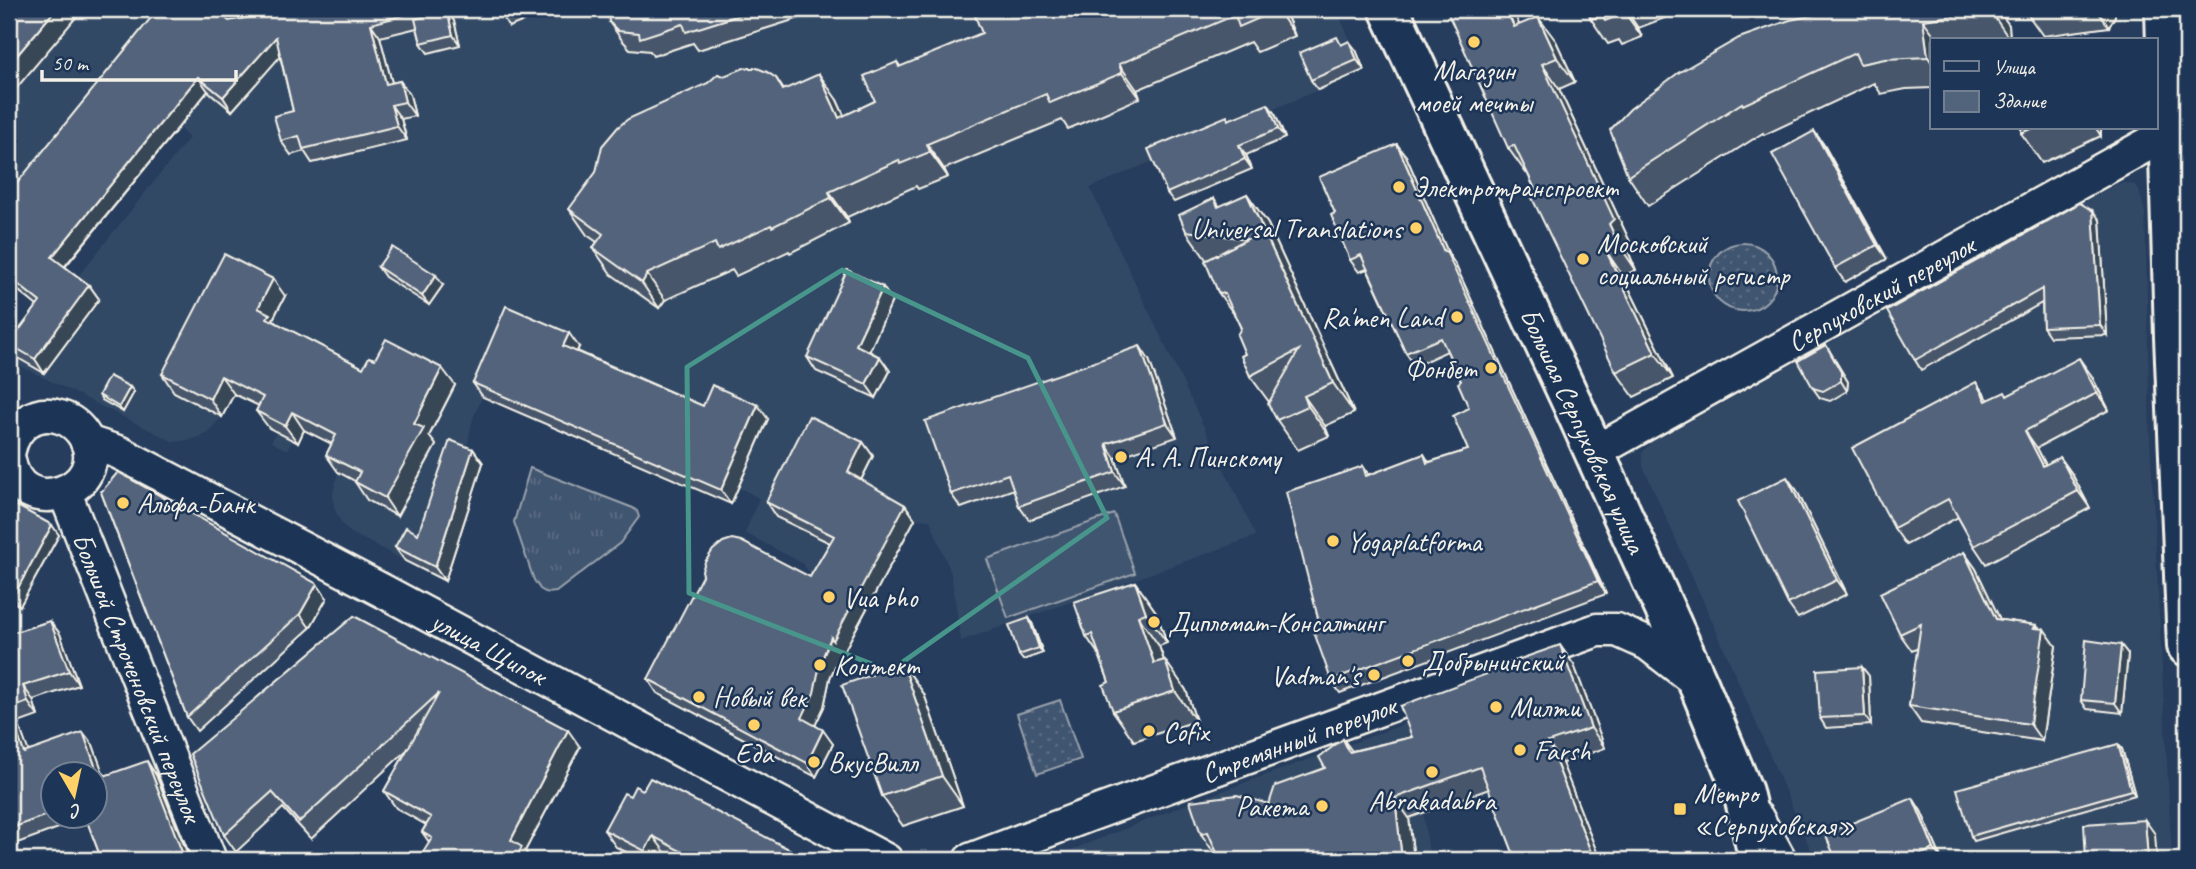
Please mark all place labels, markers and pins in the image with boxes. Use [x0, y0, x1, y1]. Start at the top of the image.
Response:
marker: Магазин моей мечты [1466, 34, 1482, 50]
place label: Магазин моей мечты [1416, 53, 1534, 120]
place label: Электротранспроект [1413, 170, 1620, 205]
marker: Электротранспроект [1391, 179, 1407, 195]
place label: Universal Translations [1191, 211, 1404, 246]
marker: Universal Translations [1408, 220, 1424, 236]
place label: Московский социальный регистр [1597, 226, 1791, 293]
marker: Московский социальный регистр [1575, 251, 1591, 267]
place label: Ra'men Land [1322, 300, 1447, 335]
marker: Ra'men Land [1449, 309, 1465, 325]
place label: Фонбет [1405, 351, 1478, 386]
marker: Фонбет [1483, 360, 1499, 376]
place label: А. А. Пинскому [1135, 440, 1283, 475]
marker: А. А. Пинскому [1113, 449, 1129, 465]
place label: Альфа-Банк [137, 486, 257, 521]
marker: Альфа-Банк [115, 495, 131, 511]
place label: Yogaplatforma [1347, 524, 1483, 559]
marker: Yogaplatforma [1325, 533, 1341, 549]
place label: Vua pho [843, 580, 920, 615]
marker: Vua pho [821, 589, 837, 605]
place label: Дипломат-Консалтинг [1168, 605, 1387, 640]
marker: Дипломат-Консалтинг [1146, 614, 1162, 630]
place label: Добрынинский [1422, 644, 1565, 679]
place label: Контект [834, 648, 920, 683]
marker: Добрынинский [1400, 653, 1416, 669]
marker: Контект [812, 657, 828, 673]
place label: Vadman's [1271, 658, 1362, 693]
marker: Vadman's [1366, 667, 1382, 683]
place label: Новый век [713, 680, 809, 715]
marker: Новый век [691, 689, 707, 705]
place label: Милти [1510, 690, 1582, 725]
marker: Милти [1488, 699, 1504, 715]
place label: Cofix [1163, 714, 1211, 749]
marker: Еда [746, 717, 762, 733]
marker: Cofix [1141, 723, 1157, 739]
place label: Farsh [1534, 733, 1591, 768]
place label: Еда [735, 736, 774, 771]
marker: Farsh [1512, 742, 1528, 758]
place label: ВкусВилл [828, 745, 920, 780]
marker: ВкусВилл [806, 754, 822, 770]
marker: Abrakadabra [1424, 764, 1440, 780]
place label: Метро «Серпуховская» [1694, 776, 1855, 843]
place label: Abrakadabra [1369, 783, 1497, 818]
place label: Ракета [1236, 789, 1311, 824]
marker: Ракета [1314, 798, 1330, 814]
marker: Метро «Серпуховская» [1672, 801, 1688, 817]

